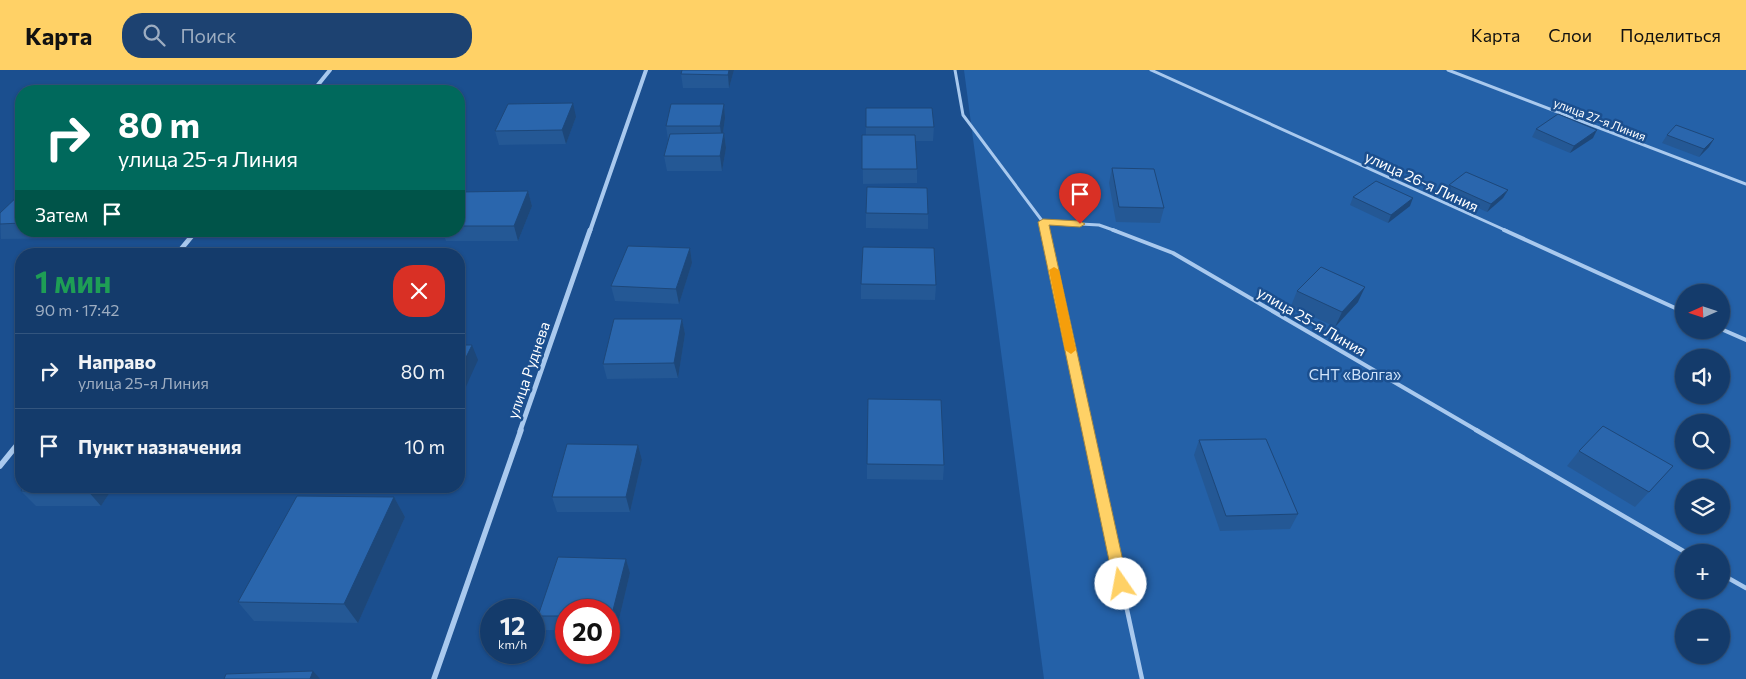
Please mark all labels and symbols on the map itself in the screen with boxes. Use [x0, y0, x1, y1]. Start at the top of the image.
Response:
street label: улица 27-я Линия [1552, 95, 1648, 143]
street label: улица 26-я Линия [1362, 147, 1482, 215]
pin [1059, 173, 1101, 224]
street label: улица 25-я Линия [1254, 282, 1370, 360]
north arrow [1675, 284, 1730, 339]
street label: улица Руднева [503, 319, 553, 421]
park label: СНТ «Волга» [1309, 365, 1402, 383]
position arrow [1094, 557, 1146, 609]
speed limit sign: 20 [555, 599, 620, 664]

